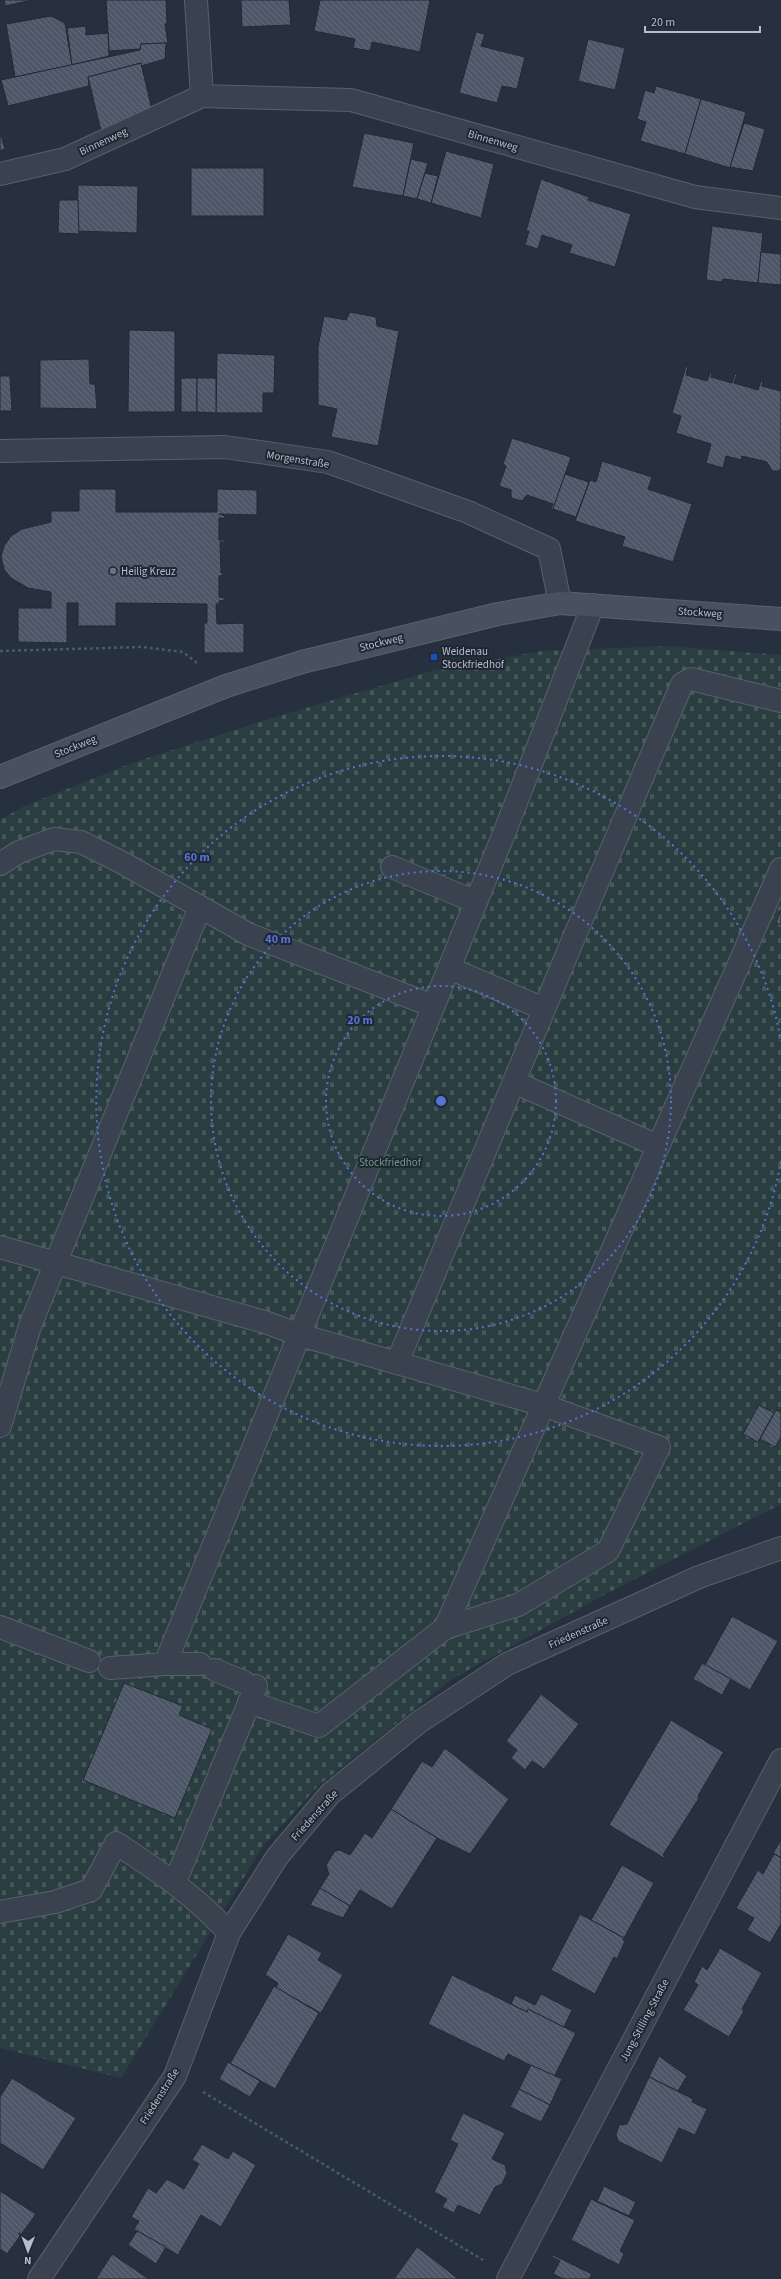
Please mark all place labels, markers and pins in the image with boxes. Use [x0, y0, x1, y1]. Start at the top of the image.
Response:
place label: Heilig Kreuz [121, 564, 176, 579]
marker: Heilig Kreuz [108, 566, 118, 576]
place label: Weidenau Stockfriedhof [442, 644, 505, 672]
marker: Weidenau Stockfriedhof [429, 652, 439, 662]
centre of rings [434, 1094, 448, 1108]

